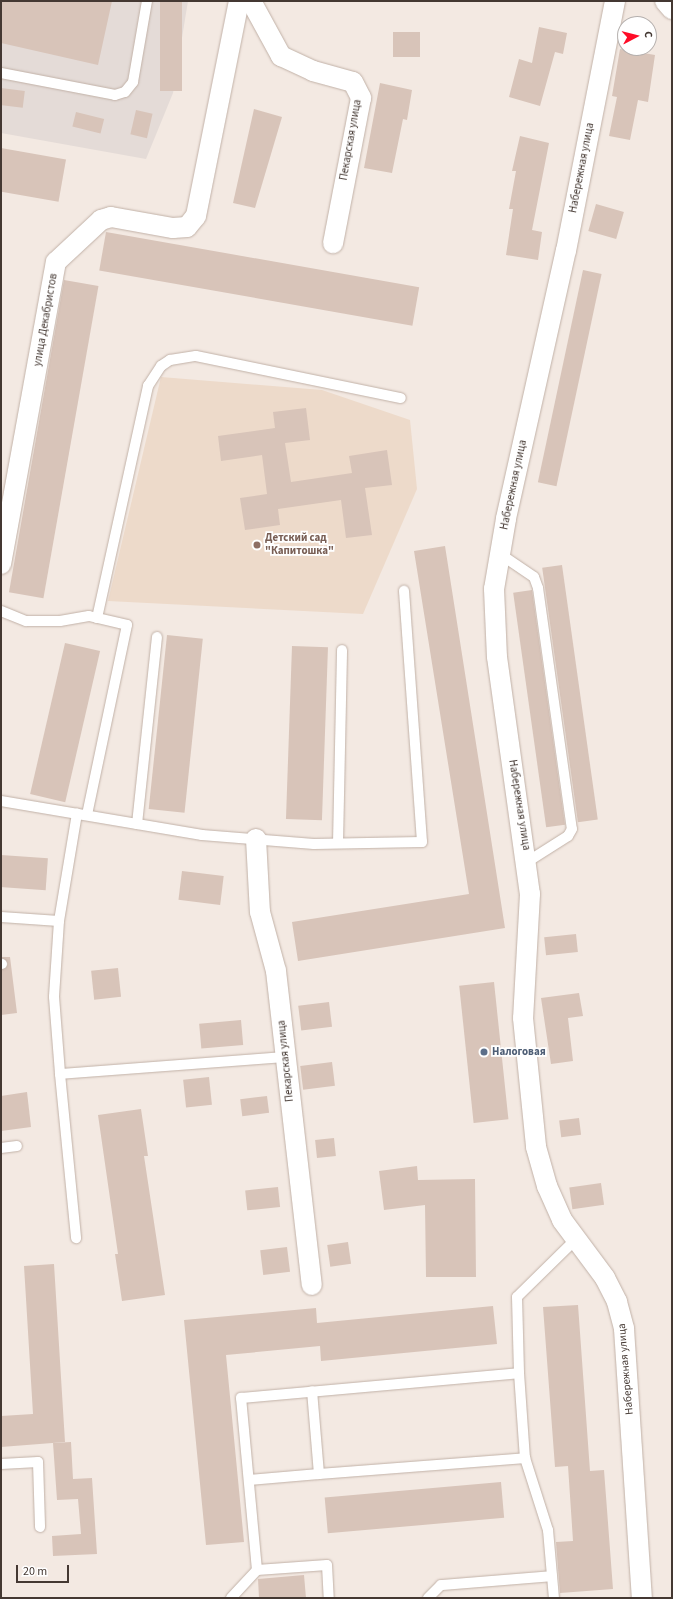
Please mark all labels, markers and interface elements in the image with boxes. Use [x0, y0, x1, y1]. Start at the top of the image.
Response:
north arrow [617, 16, 657, 56]
text: С [641, 31, 656, 39]
street label: Пекарская улица [337, 98, 365, 182]
street label: Набережная улица [567, 122, 597, 214]
street label: улица Декабристов [31, 273, 61, 367]
street label: Набережная улица [498, 439, 530, 531]
place label: Детский сад "Капитошка" [265, 532, 334, 558]
marker: Детский сад "Капитошка" [252, 540, 262, 550]
street label: Набережная улица [505, 759, 533, 851]
street label: Пекарская улица [275, 1019, 297, 1103]
place label: Налоговая [492, 1045, 546, 1059]
marker: Налоговая [479, 1047, 489, 1057]
street label: Набережная улица [615, 1323, 637, 1415]
scale bar [18, 1557, 71, 1583]
text: 20 m [23, 1563, 47, 1580]

